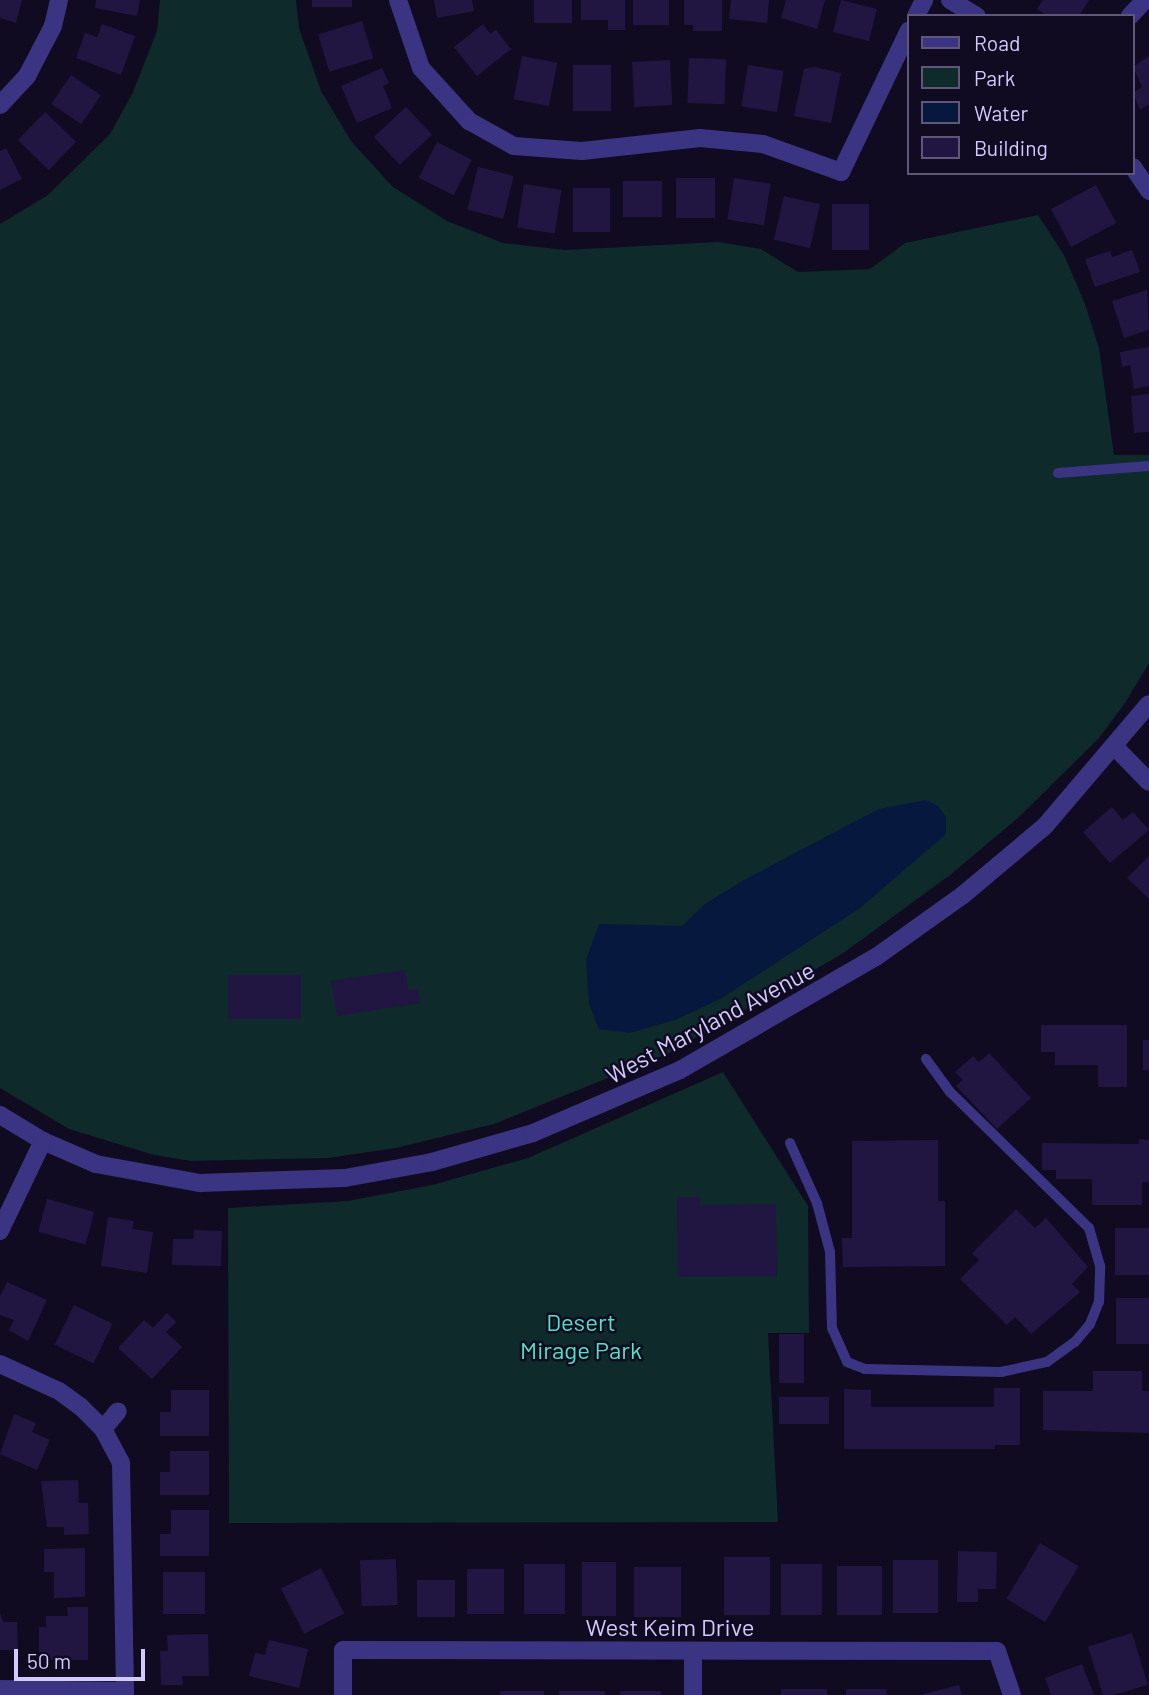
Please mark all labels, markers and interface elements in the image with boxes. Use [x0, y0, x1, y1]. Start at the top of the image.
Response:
legend [908, 14, 1135, 175]
text: Road [974, 30, 1020, 55]
text: Park [974, 65, 1015, 90]
text: Water [974, 100, 1028, 125]
text: Building [974, 135, 1048, 160]
street label: West Maryland Avenue [601, 955, 819, 1089]
park label: Desert Mirage Park [520, 1308, 642, 1364]
street label: West Keim Drive [586, 1613, 754, 1641]
scale bar [18, 1636, 149, 1680]
text: 50 m [27, 1648, 71, 1673]

